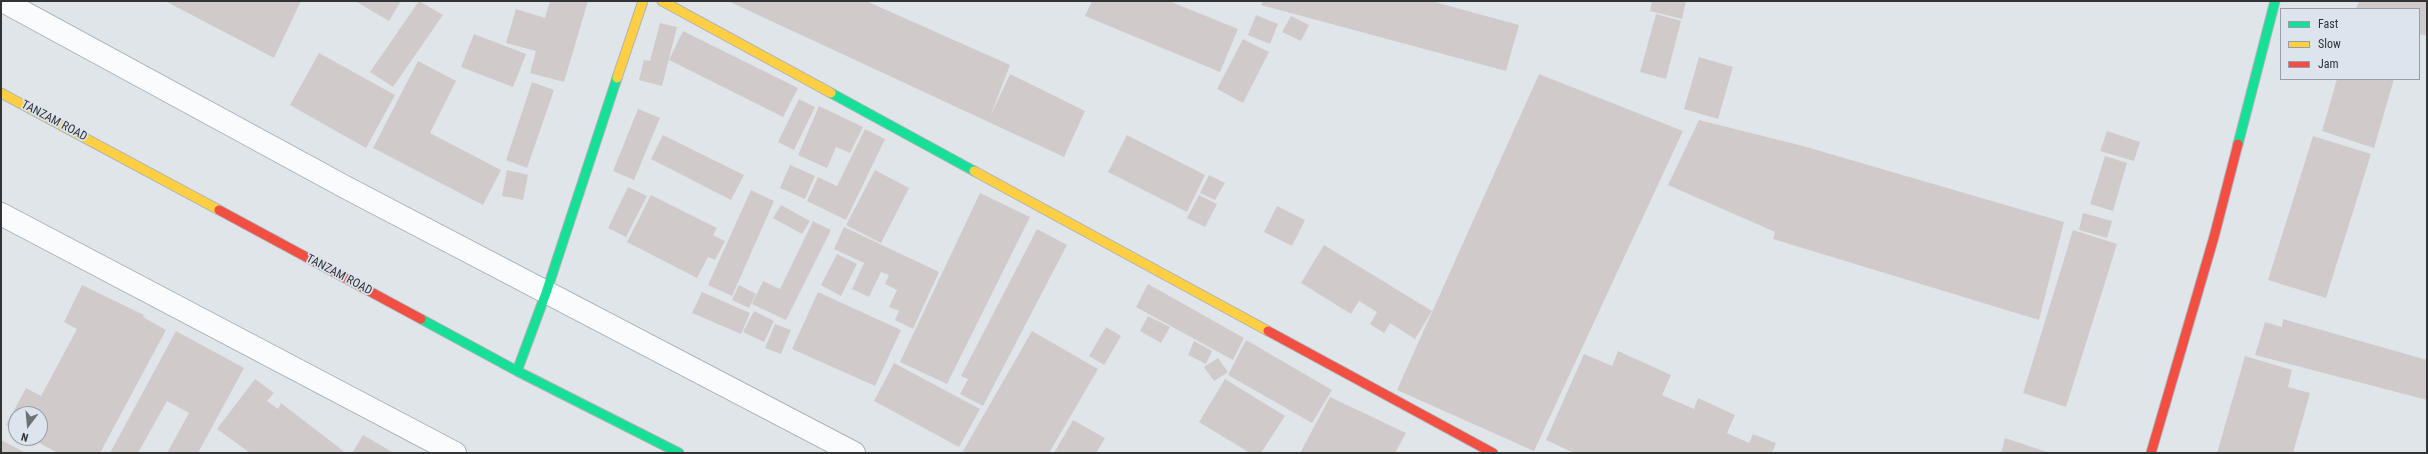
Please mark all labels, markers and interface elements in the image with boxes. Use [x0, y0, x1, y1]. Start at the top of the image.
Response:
legend [2280, 8, 2420, 80]
text: Fast [2318, 17, 2338, 31]
text: Slow [2318, 37, 2341, 51]
text: Jam [2318, 57, 2339, 71]
street label: TANZAM ROAD [19, 98, 89, 144]
street label: TANZAM ROAD [304, 252, 374, 298]
north arrow [8, 406, 48, 446]
text: N [20, 430, 30, 444]

